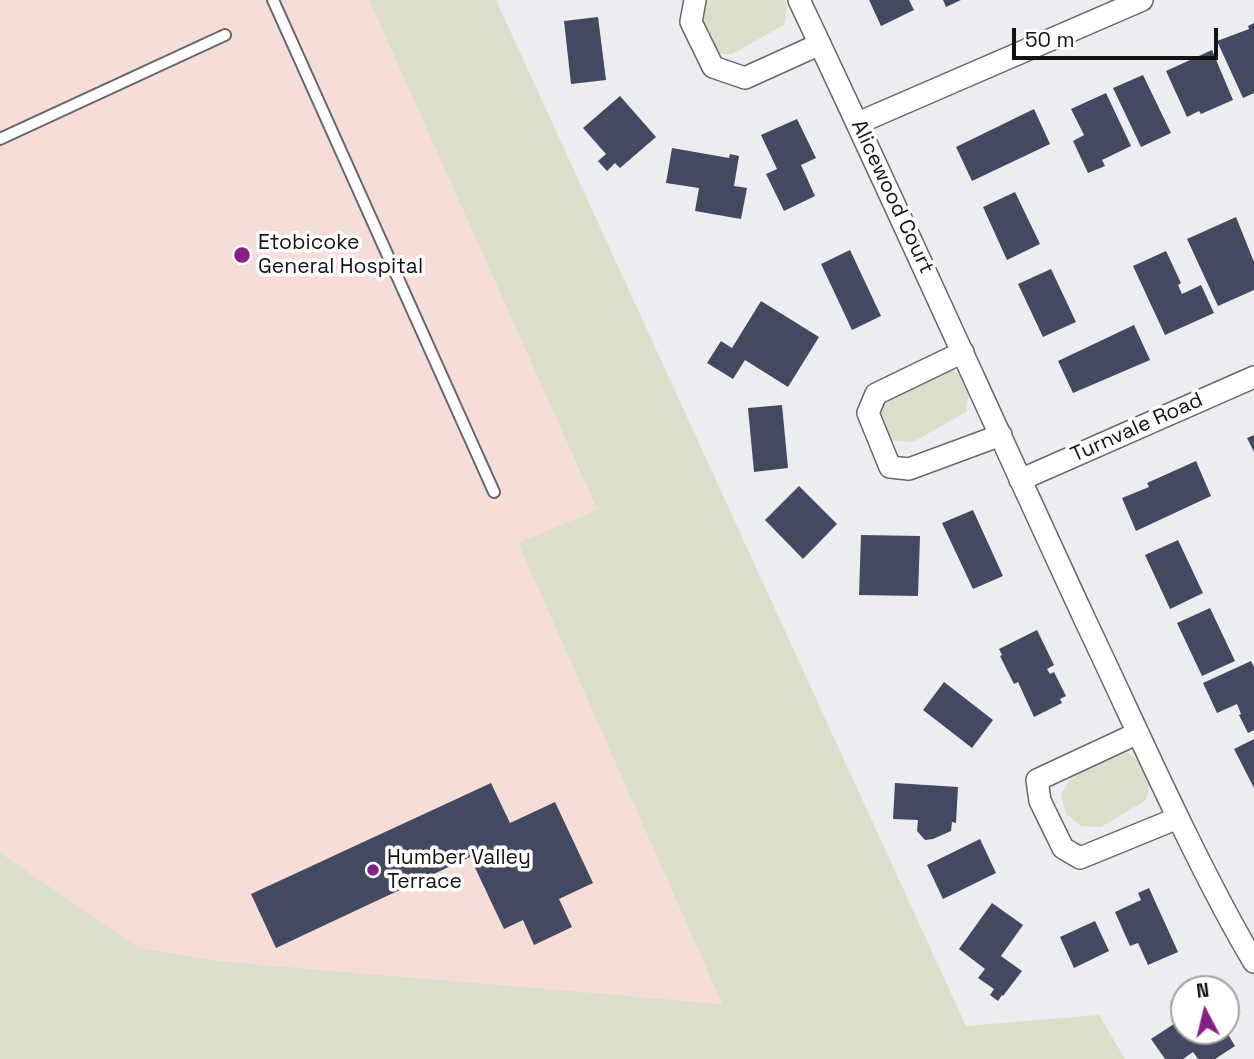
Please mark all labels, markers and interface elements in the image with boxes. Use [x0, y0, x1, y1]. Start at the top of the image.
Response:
scale bar [1016, 14, 1222, 58]
text: 50 m [1025, 26, 1075, 53]
street label: Alicewood Court [845, 116, 939, 278]
place label: Etobicoke General Hospital [258, 230, 423, 280]
marker: Etobicoke General Hospital [232, 245, 252, 265]
street label: Turnvale Road [1067, 388, 1207, 468]
place label: Humber Valley Terrace [387, 845, 531, 895]
marker: Humber Valley Terrace [365, 862, 381, 878]
north arrow [1170, 975, 1240, 1045]
text: N [1195, 977, 1210, 1004]

